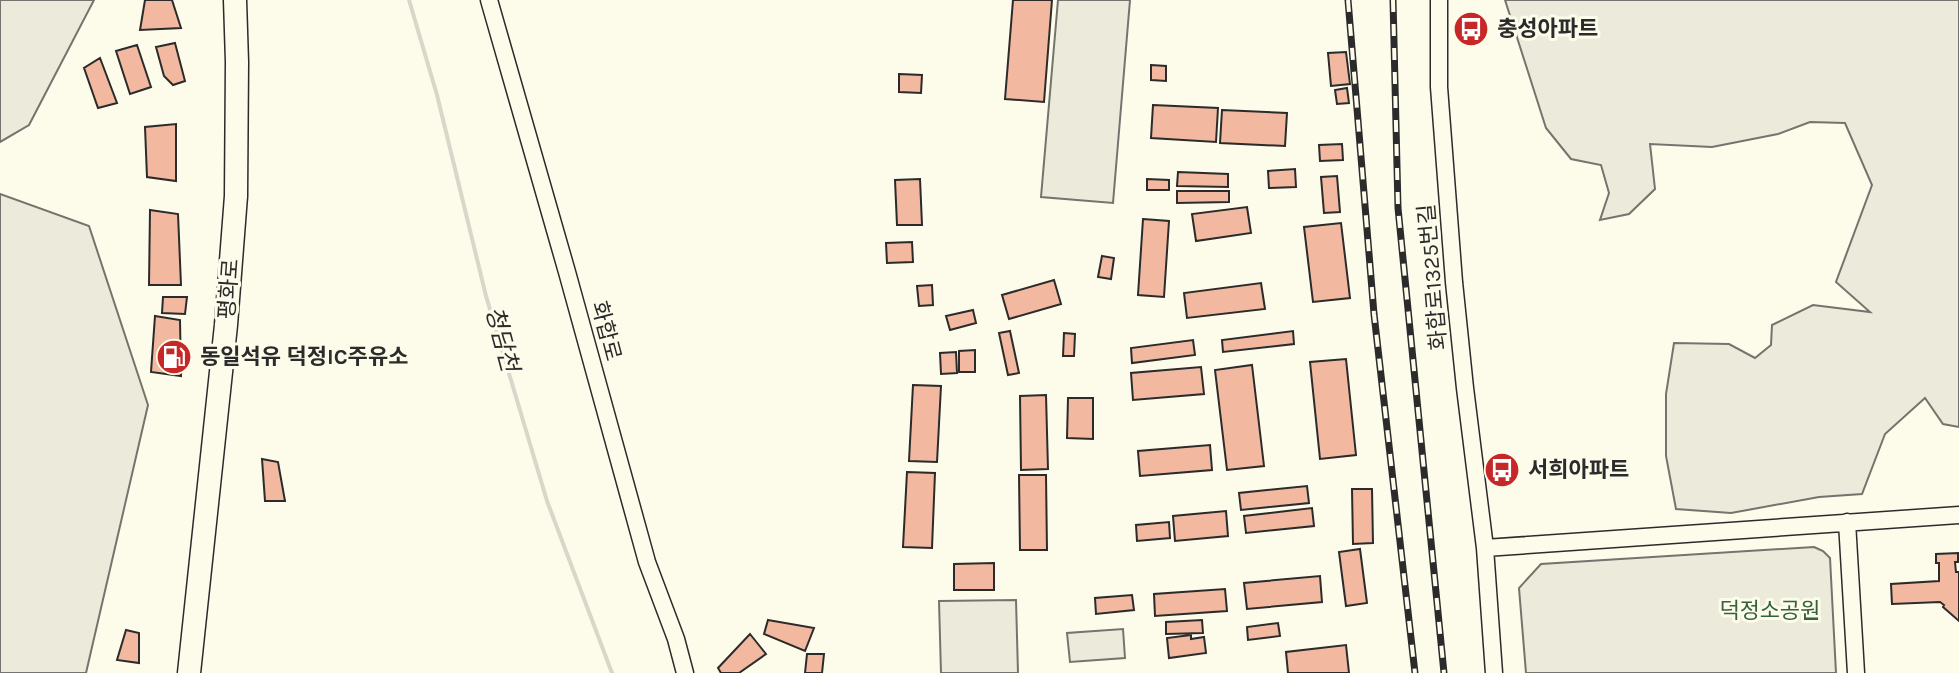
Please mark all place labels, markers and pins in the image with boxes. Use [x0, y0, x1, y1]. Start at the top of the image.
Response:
bus stop icon: 충성아파트 [1452, 10, 1490, 48]
place label: 충성아파트 [1497, 16, 1598, 42]
fuel station icon: 동일석유 덕정IC주유소 [155, 338, 193, 376]
place label: 동일석유 덕정IC주유소 [200, 344, 408, 370]
bus stop icon: 서희아파트 [1483, 451, 1521, 489]
place label: 서희아파트 [1528, 457, 1629, 483]

